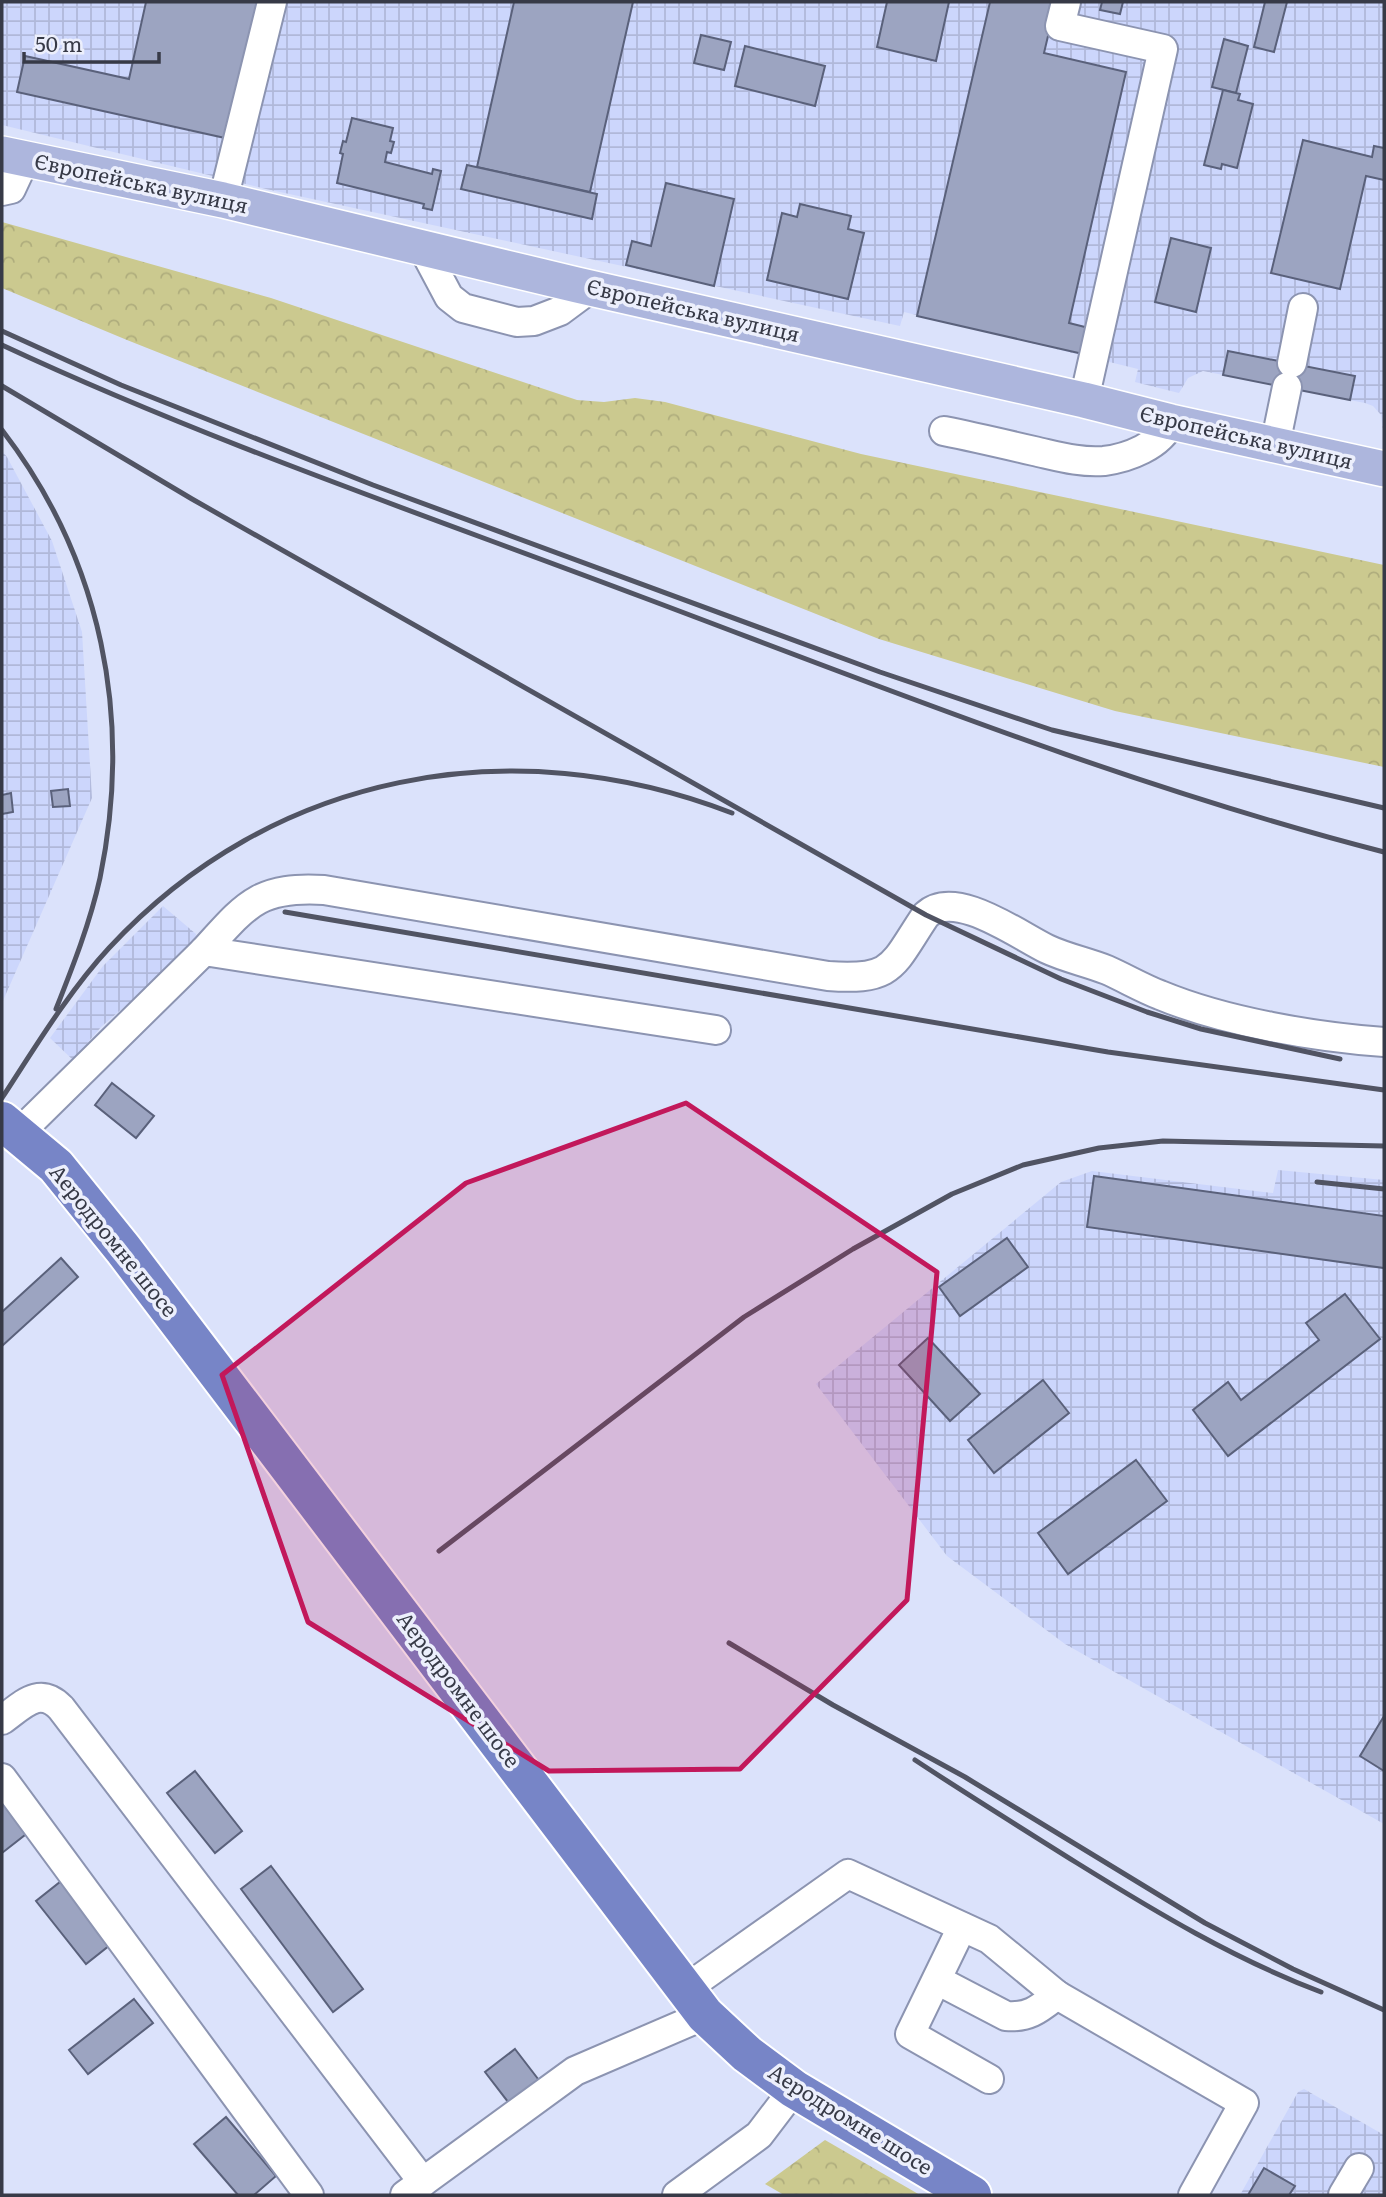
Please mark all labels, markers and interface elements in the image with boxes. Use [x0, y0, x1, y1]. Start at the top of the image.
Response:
scale bar [24, 21, 159, 65]
text: 50 m [35, 27, 82, 58]
street label: Європейська вулиця [32, 144, 251, 219]
street label: Європейська вулиця [584, 269, 803, 348]
street label: Європейська вулиця [1137, 396, 1356, 475]
street label: Аеродромне шосе [44, 1156, 186, 1322]
street label: Аеродромне шосе [391, 1604, 529, 1773]
street label: Аеродромне шосе [763, 2055, 940, 2181]

